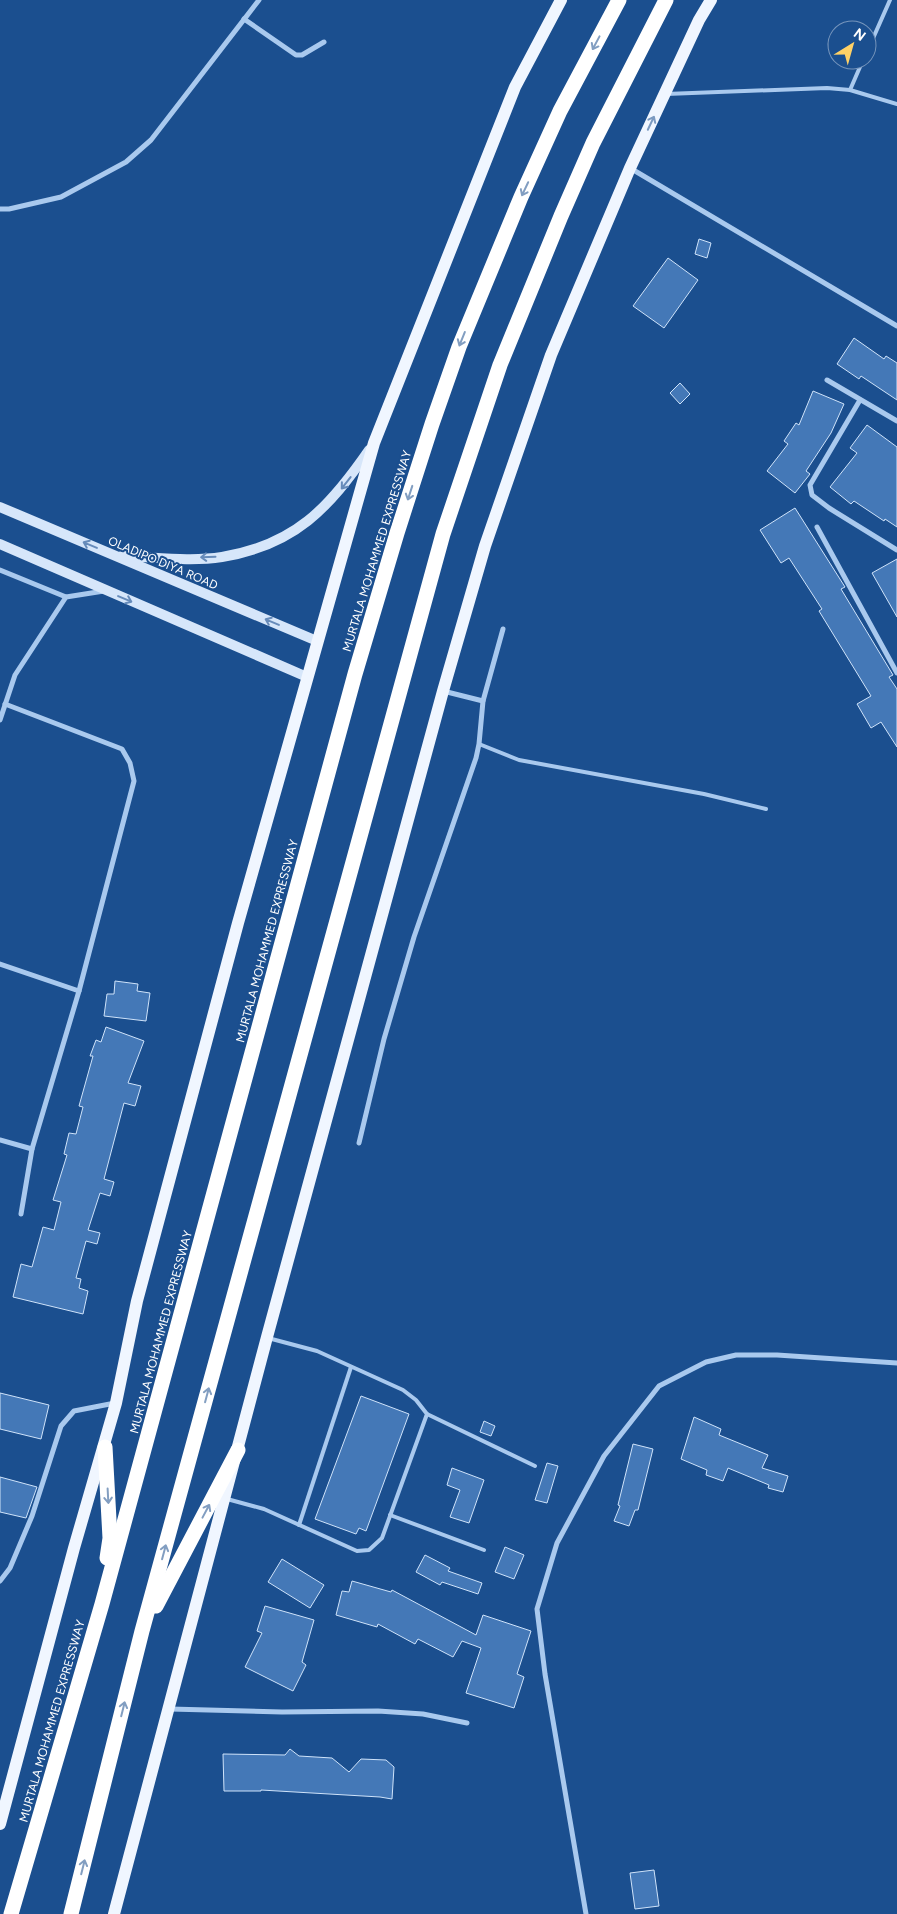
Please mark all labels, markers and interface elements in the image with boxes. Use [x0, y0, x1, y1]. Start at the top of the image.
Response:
north arrow [827, 20, 877, 70]
text: N [850, 25, 869, 45]
one-way arrow [591, 35, 600, 50]
one-way arrow [646, 116, 656, 131]
one-way arrow [519, 181, 529, 196]
one-way arrow [457, 331, 467, 346]
street label: MURTALA MOHAMMED EXPRESSWAY [340, 448, 415, 653]
one-way arrow [341, 476, 351, 490]
one-way arrow [404, 484, 414, 500]
street label: OLADIPO DIYA ROAD [106, 534, 220, 592]
one-way arrow [83, 540, 98, 550]
one-way arrow [200, 553, 216, 562]
one-way arrow [117, 595, 132, 605]
one-way arrow [265, 617, 280, 626]
street label: MURTALA MOHAMMED EXPRESSWAY [233, 837, 301, 1044]
street label: MURTALA MOHAMMED EXPRESSWAY [127, 1228, 195, 1435]
one-way arrow [203, 1388, 212, 1404]
one-way arrow [103, 1487, 112, 1503]
one-way arrow [201, 1504, 211, 1518]
one-way arrow [160, 1545, 169, 1561]
street label: MURTALA MOHAMMED EXPRESSWAY [16, 1618, 88, 1824]
one-way arrow [119, 1702, 128, 1718]
one-way arrow [79, 1859, 88, 1875]

